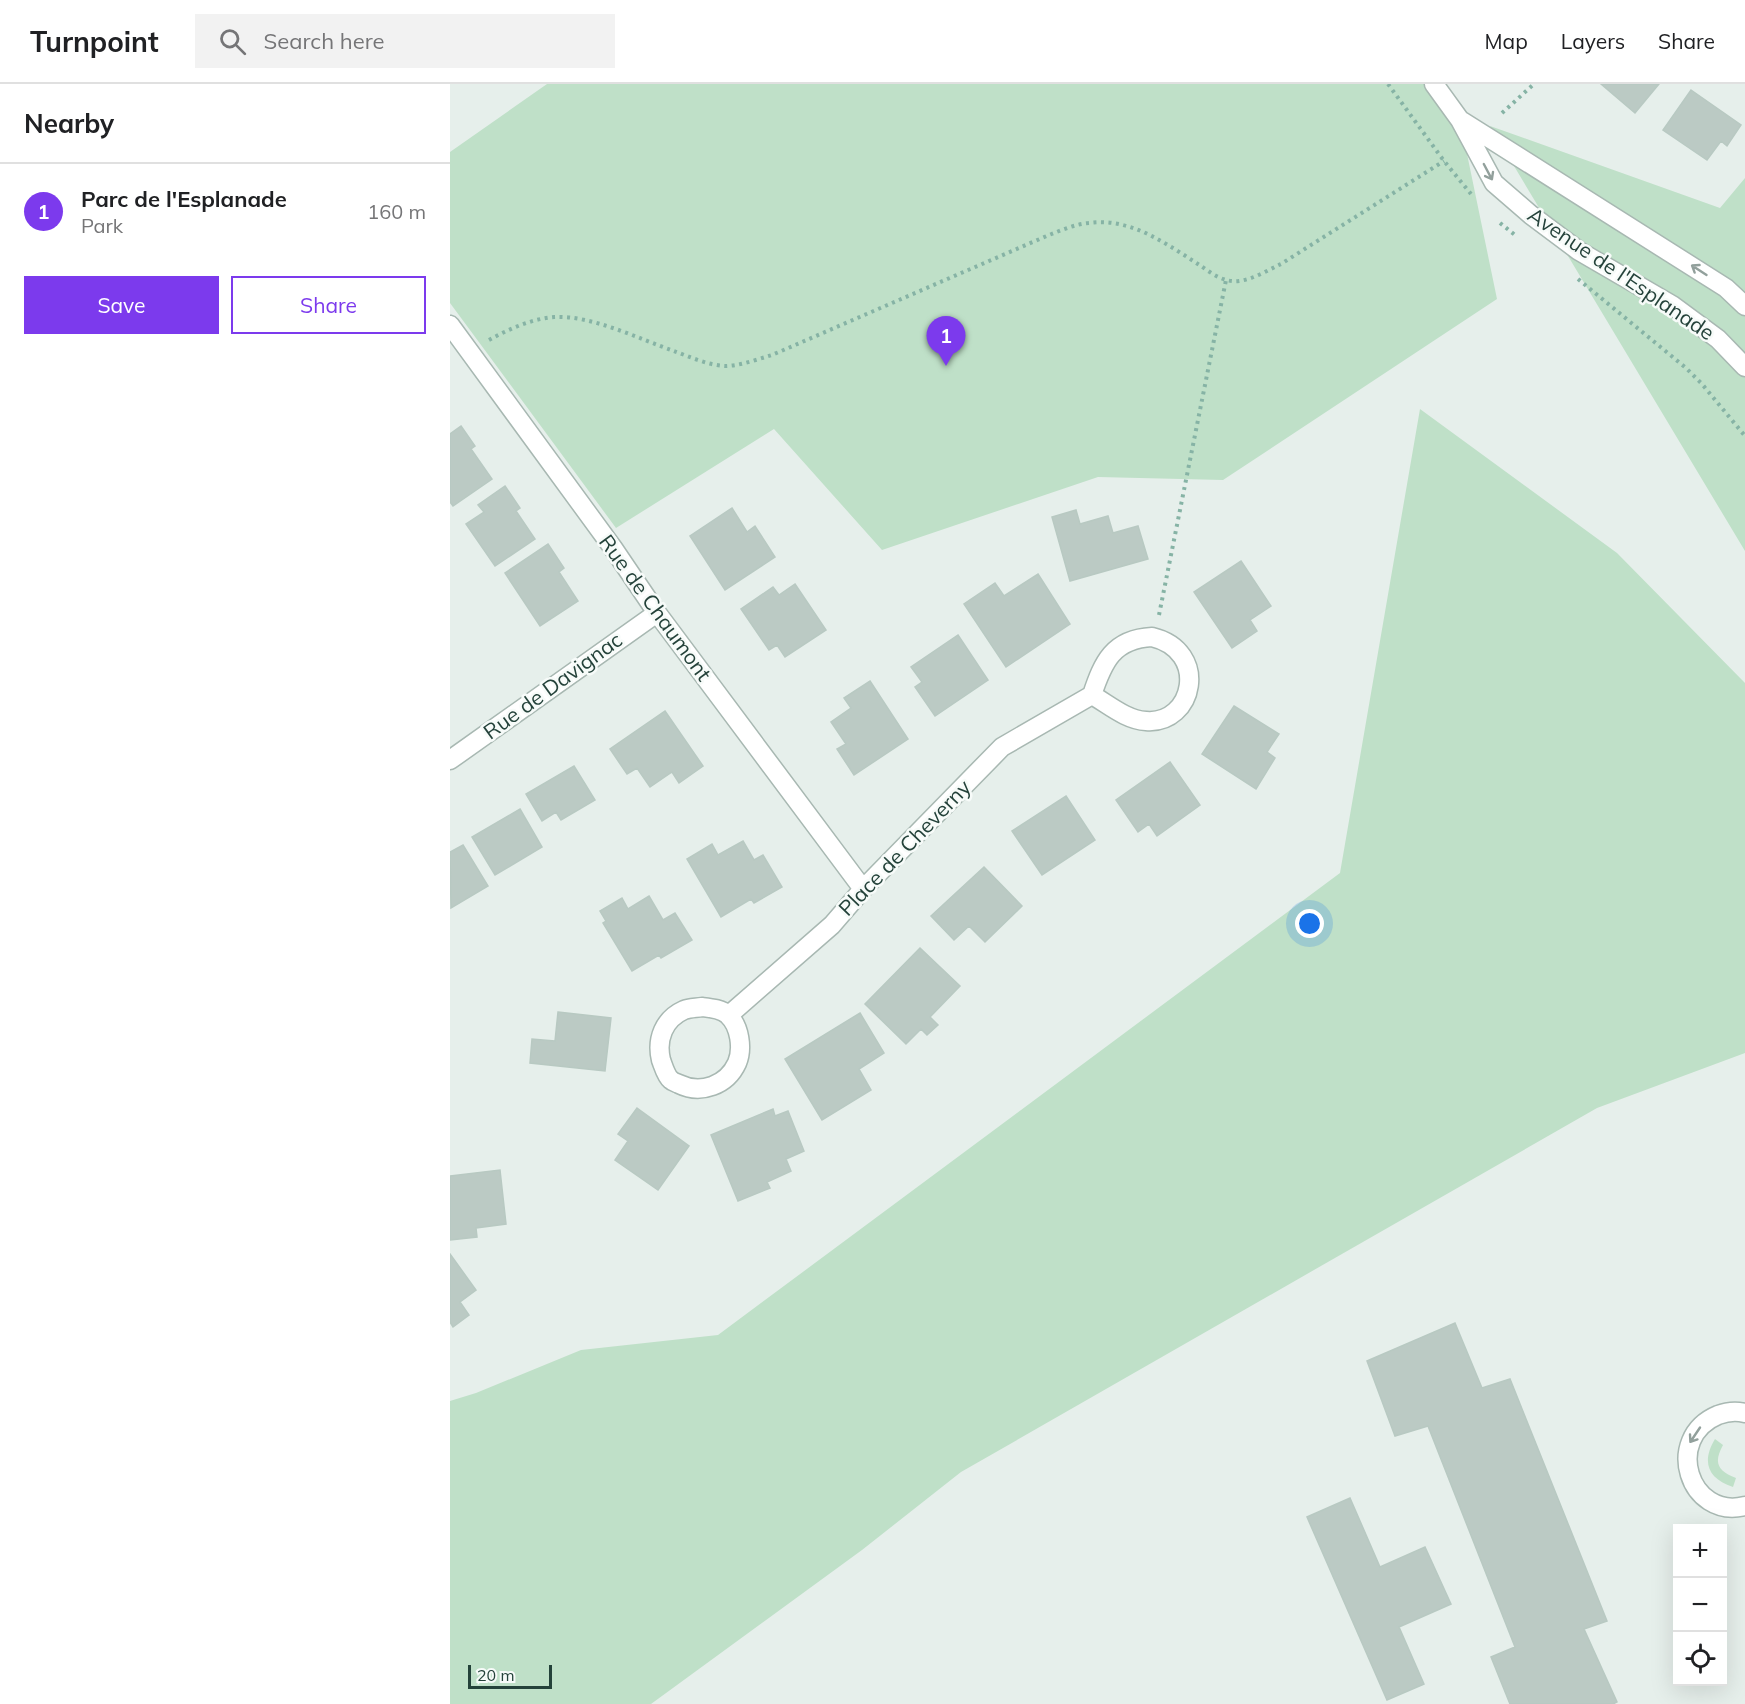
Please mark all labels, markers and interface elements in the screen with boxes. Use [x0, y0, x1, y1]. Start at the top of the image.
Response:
search box [195, 14, 615, 68]
text: Turnpoint [30, 24, 159, 59]
icon: search [216, 25, 249, 58]
text: Search here [264, 27, 384, 55]
text: Map [1485, 28, 1528, 54]
text: Layers [1561, 28, 1625, 54]
text: Share [1658, 28, 1715, 54]
text: Nearby [24, 107, 114, 140]
one-way arrow [1483, 162, 1494, 180]
text: Parc de l'Esplanade [81, 185, 287, 213]
text: 1 [38, 199, 50, 224]
text: 160 m [367, 199, 426, 224]
street label: Avenue de l'Esplanade [1523, 201, 1720, 345]
text: Park [81, 213, 123, 238]
one-way arrow [1690, 264, 1707, 277]
button: Save [24, 276, 219, 334]
button: Share [231, 276, 426, 334]
pin: 1 [926, 316, 966, 366]
street label: Rue de Chaumont [594, 529, 718, 686]
street label: Rue de Davignac [478, 626, 627, 744]
street label: Place de Cheverny [833, 774, 976, 921]
your location [1295, 909, 1324, 938]
one-way arrow [1689, 1426, 1702, 1443]
map controls [1673, 1524, 1727, 1686]
button: + [1673, 1524, 1727, 1578]
button: − [1673, 1578, 1727, 1632]
button: locate [1673, 1632, 1727, 1686]
scale bar [468, 1662, 552, 1690]
text: 20 m [477, 1665, 514, 1685]

